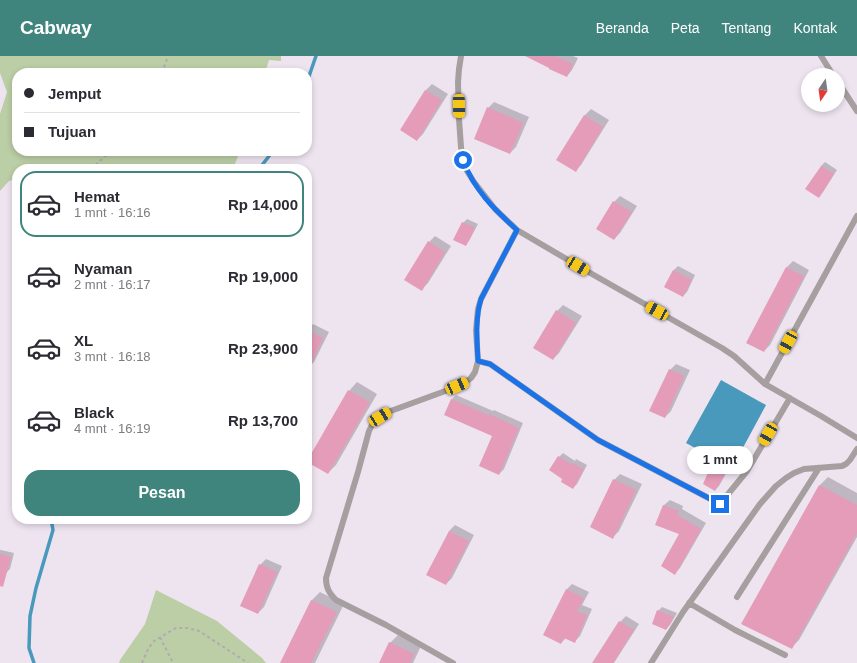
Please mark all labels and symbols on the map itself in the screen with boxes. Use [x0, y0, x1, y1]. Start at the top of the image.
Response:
north arrow [801, 68, 845, 112]
car [453, 94, 465, 118]
route start [454, 151, 472, 169]
car [565, 255, 591, 277]
car [644, 300, 670, 322]
car [777, 329, 799, 355]
car [444, 376, 470, 396]
car [367, 406, 393, 428]
car [757, 421, 779, 447]
callout: 1 mnt [687, 446, 753, 474]
route end [711, 495, 729, 513]

